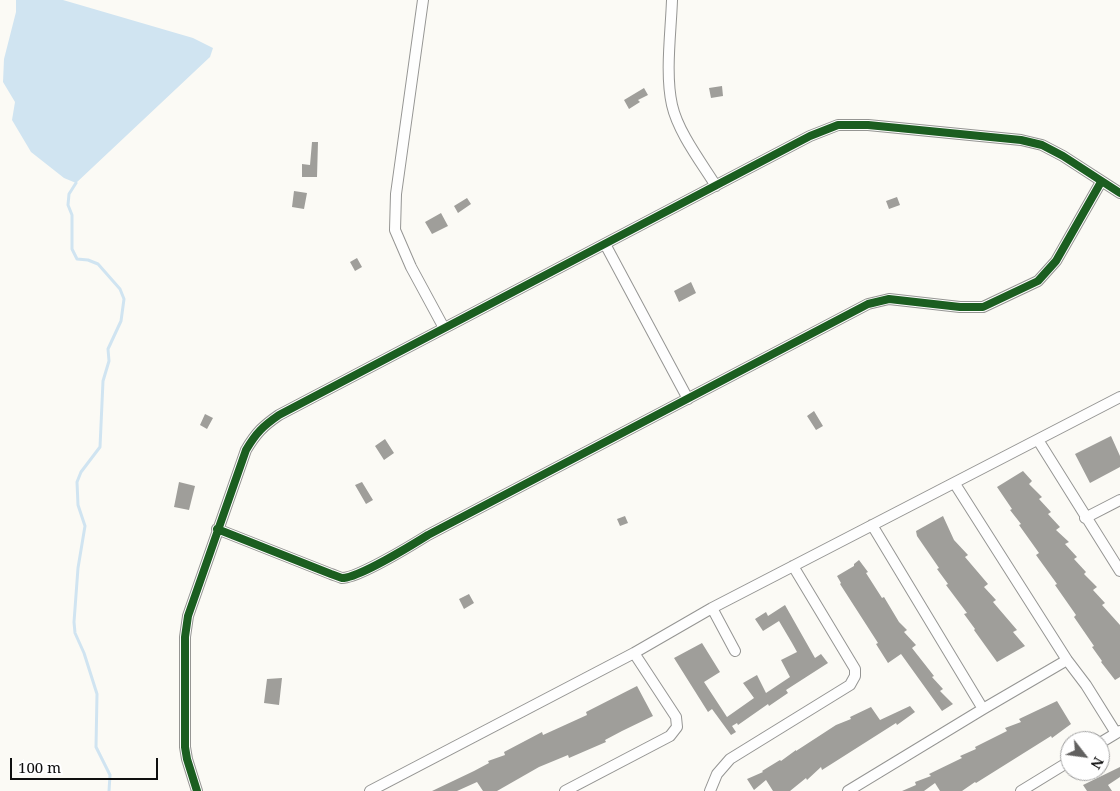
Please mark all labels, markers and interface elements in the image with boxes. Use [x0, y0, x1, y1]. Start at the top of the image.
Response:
north arrow [1060, 731, 1110, 781]
scale bar [12, 748, 160, 780]
text: N [1087, 754, 1109, 773]
text: 100 m [18, 757, 61, 777]

